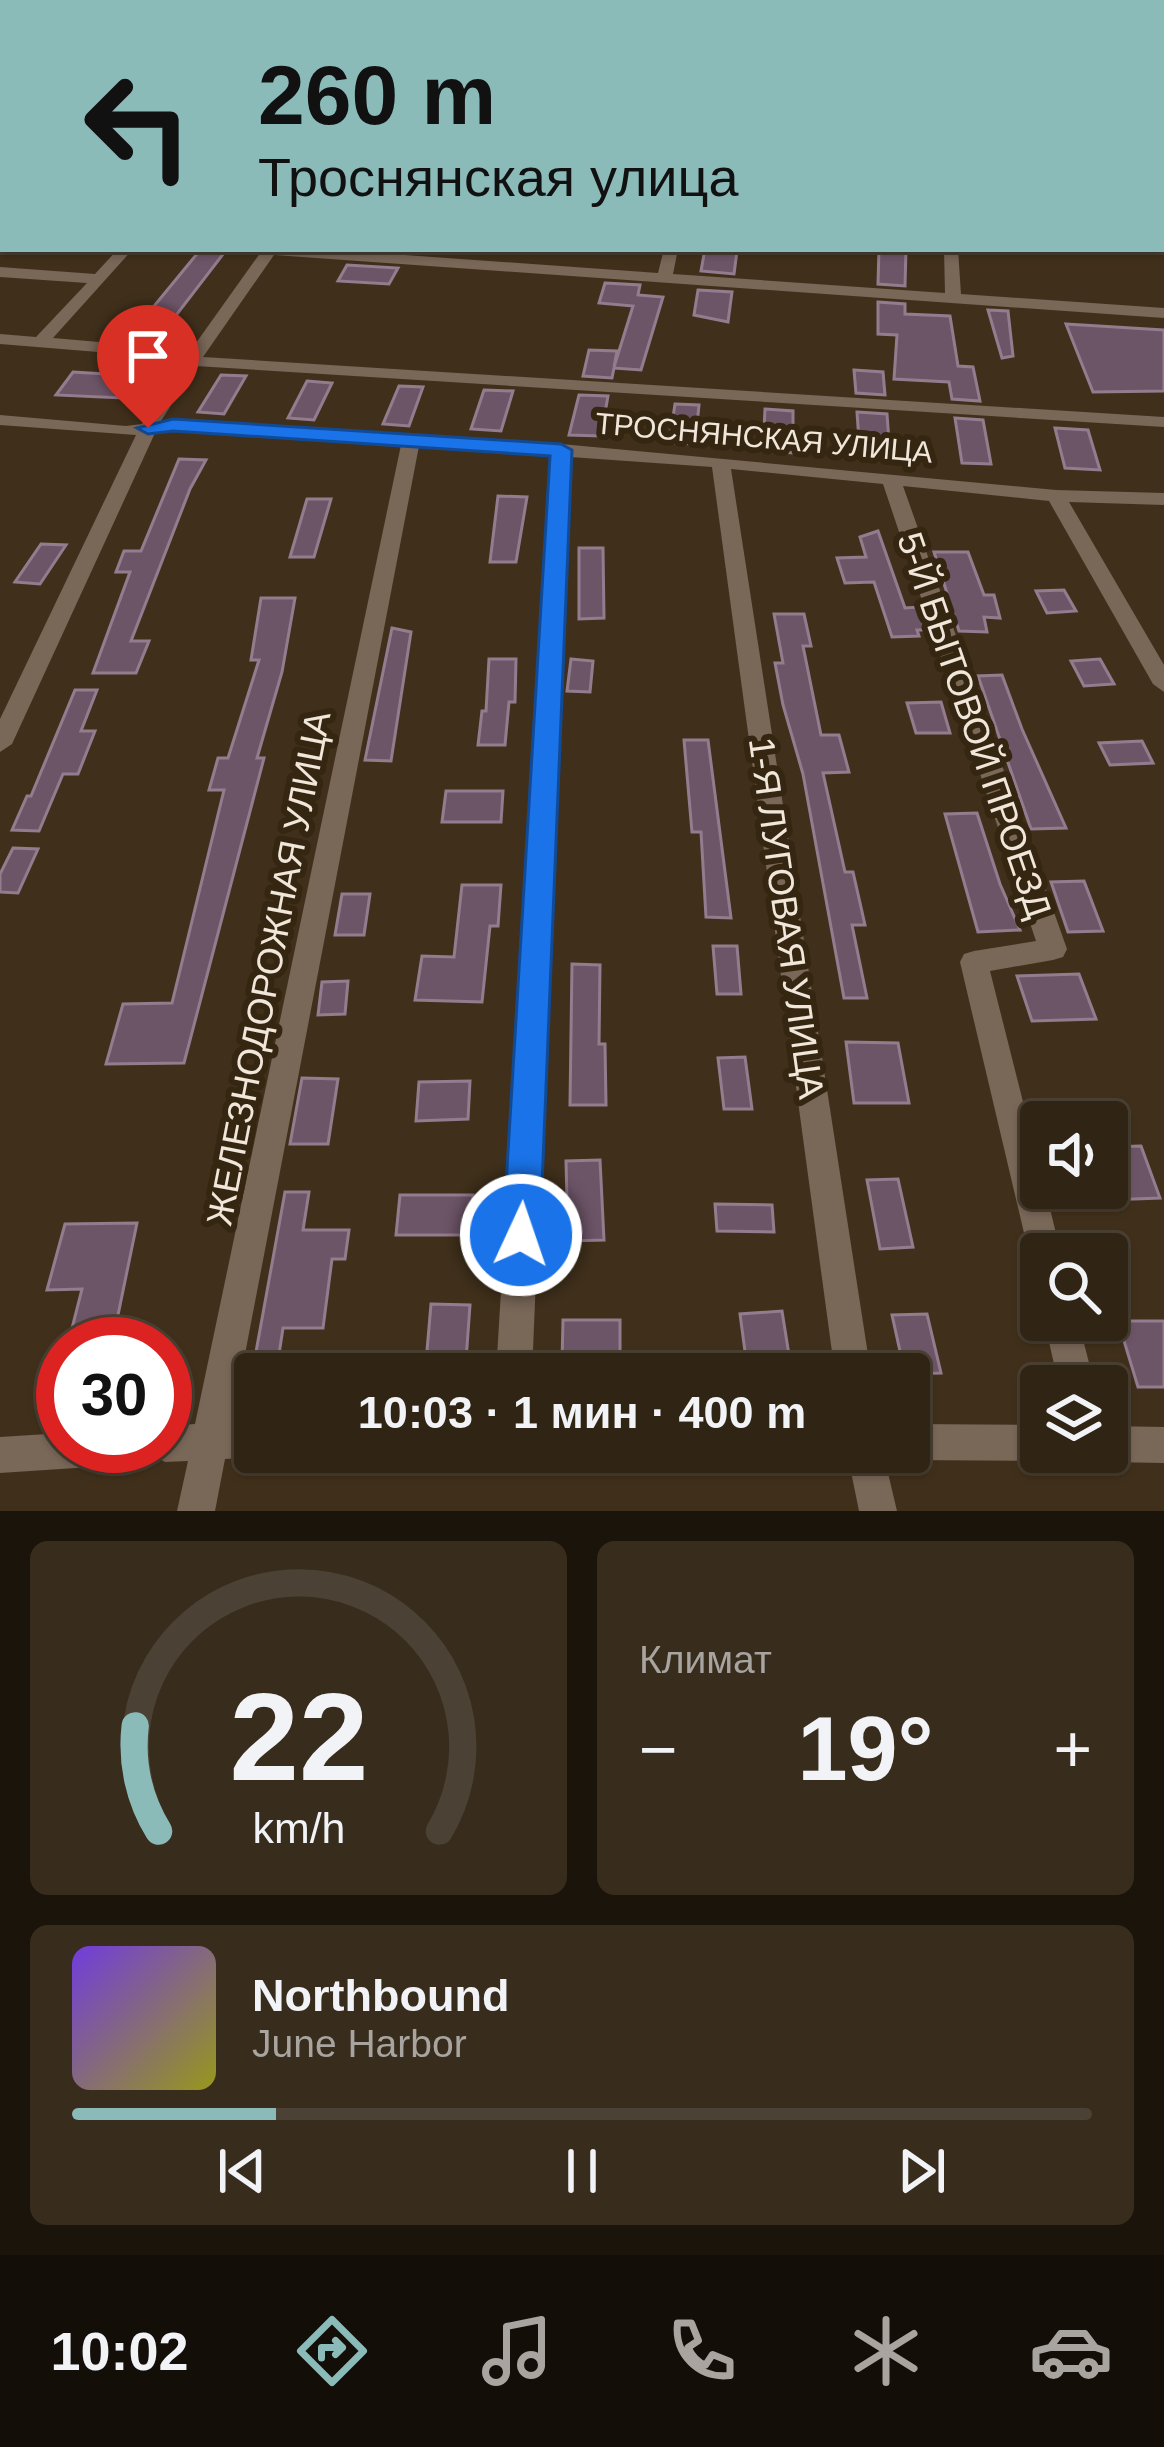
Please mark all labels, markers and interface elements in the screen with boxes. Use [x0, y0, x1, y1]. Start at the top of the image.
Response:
icon: left [60, 48, 216, 204]
text: 260 m [258, 48, 496, 142]
text: Троснянская улица [258, 147, 738, 207]
pin [97, 305, 199, 428]
icon: arrive [115, 323, 181, 389]
street label: ТРОСНЯНСКАЯ УЛИЦА [594, 406, 934, 469]
street label: 5-Й БЫТОВОЙ ПРОЕЗД [889, 527, 1061, 923]
street label: ЖЕЛЕЗНОДОРОЖНАЯ УЛИЦА [198, 708, 339, 1229]
street label: 1-Я ЛУГОВАЯ УЛИЦА [741, 735, 832, 1101]
map controls [1020, 1101, 1128, 1473]
button: sound [1020, 1101, 1128, 1209]
position arrow [458, 1172, 584, 1298]
button: search [1020, 1233, 1128, 1341]
speed limit sign: 30 [36, 1317, 192, 1473]
button: layers [1020, 1365, 1128, 1473]
text: 10:03 · 1 мин · 400 m [358, 1387, 806, 1438]
text: Климат [639, 1638, 772, 1681]
text: 22 [229, 1667, 368, 1806]
text: 19° [797, 1699, 934, 1799]
text: − [639, 1712, 678, 1786]
text: + [1053, 1712, 1092, 1786]
text: km/h [252, 1804, 345, 1852]
text: Northbound [252, 1970, 509, 2021]
text: June Harbor [252, 2022, 467, 2065]
icon: previous [209, 2138, 275, 2204]
icon: pause [549, 2138, 615, 2204]
icon: next [889, 2138, 955, 2204]
icon: directions [290, 2309, 374, 2393]
icon: music [475, 2309, 559, 2393]
icon: phone [660, 2309, 744, 2393]
icon: climate [844, 2309, 928, 2393]
icon: car [1029, 2309, 1113, 2393]
text: 10:02 [50, 2321, 189, 2381]

